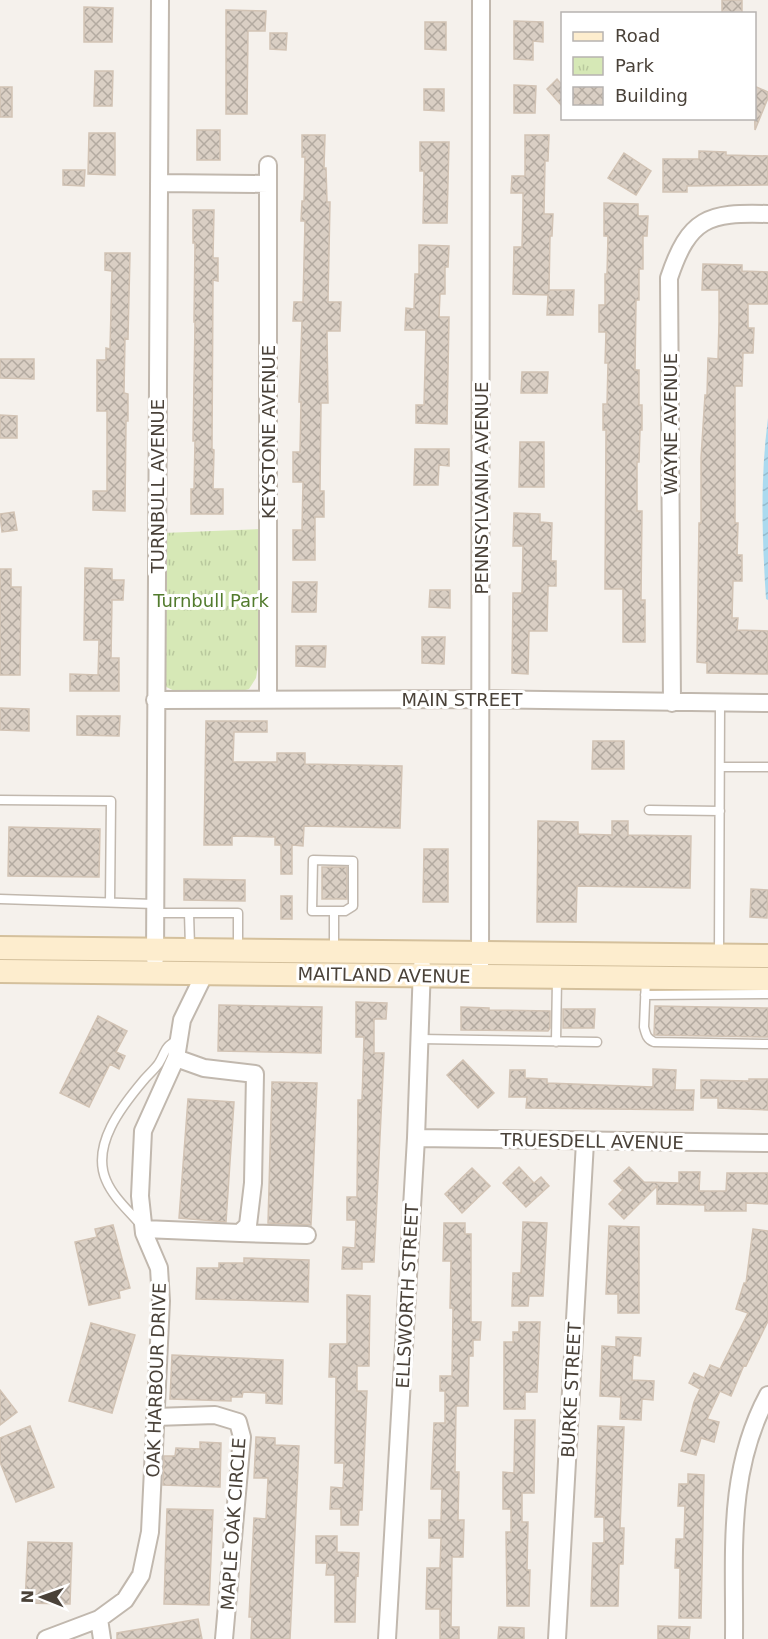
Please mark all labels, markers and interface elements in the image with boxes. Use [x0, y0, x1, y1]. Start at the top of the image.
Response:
legend [561, 12, 756, 120]
text: Road [615, 25, 660, 46]
text: Park [615, 55, 654, 76]
text: Building [615, 85, 688, 106]
street label: KEYSTONE AVENUE [258, 345, 279, 519]
street label: WAYNE AVENUE [660, 353, 681, 495]
street label: PENNSYLVANIA AVENUE [471, 382, 492, 594]
street label: TURNBULL AVENUE [147, 399, 168, 574]
park label: Turnbull Park [152, 590, 269, 611]
street label: MAIN STREET [401, 689, 524, 710]
street label: MAITLAND AVENUE [297, 963, 471, 987]
street label: TRUESDELL AVENUE [499, 1129, 684, 1153]
street label: ELLSWORTH STREET [392, 1202, 422, 1389]
street label: OAK HARBOUR DRIVE [142, 1282, 170, 1478]
street label: BURKE STREET [557, 1321, 585, 1458]
street label: MAPLE OAK CIRCLE [216, 1437, 250, 1611]
north arrow [12, 1567, 72, 1627]
text: N [18, 1590, 37, 1604]

